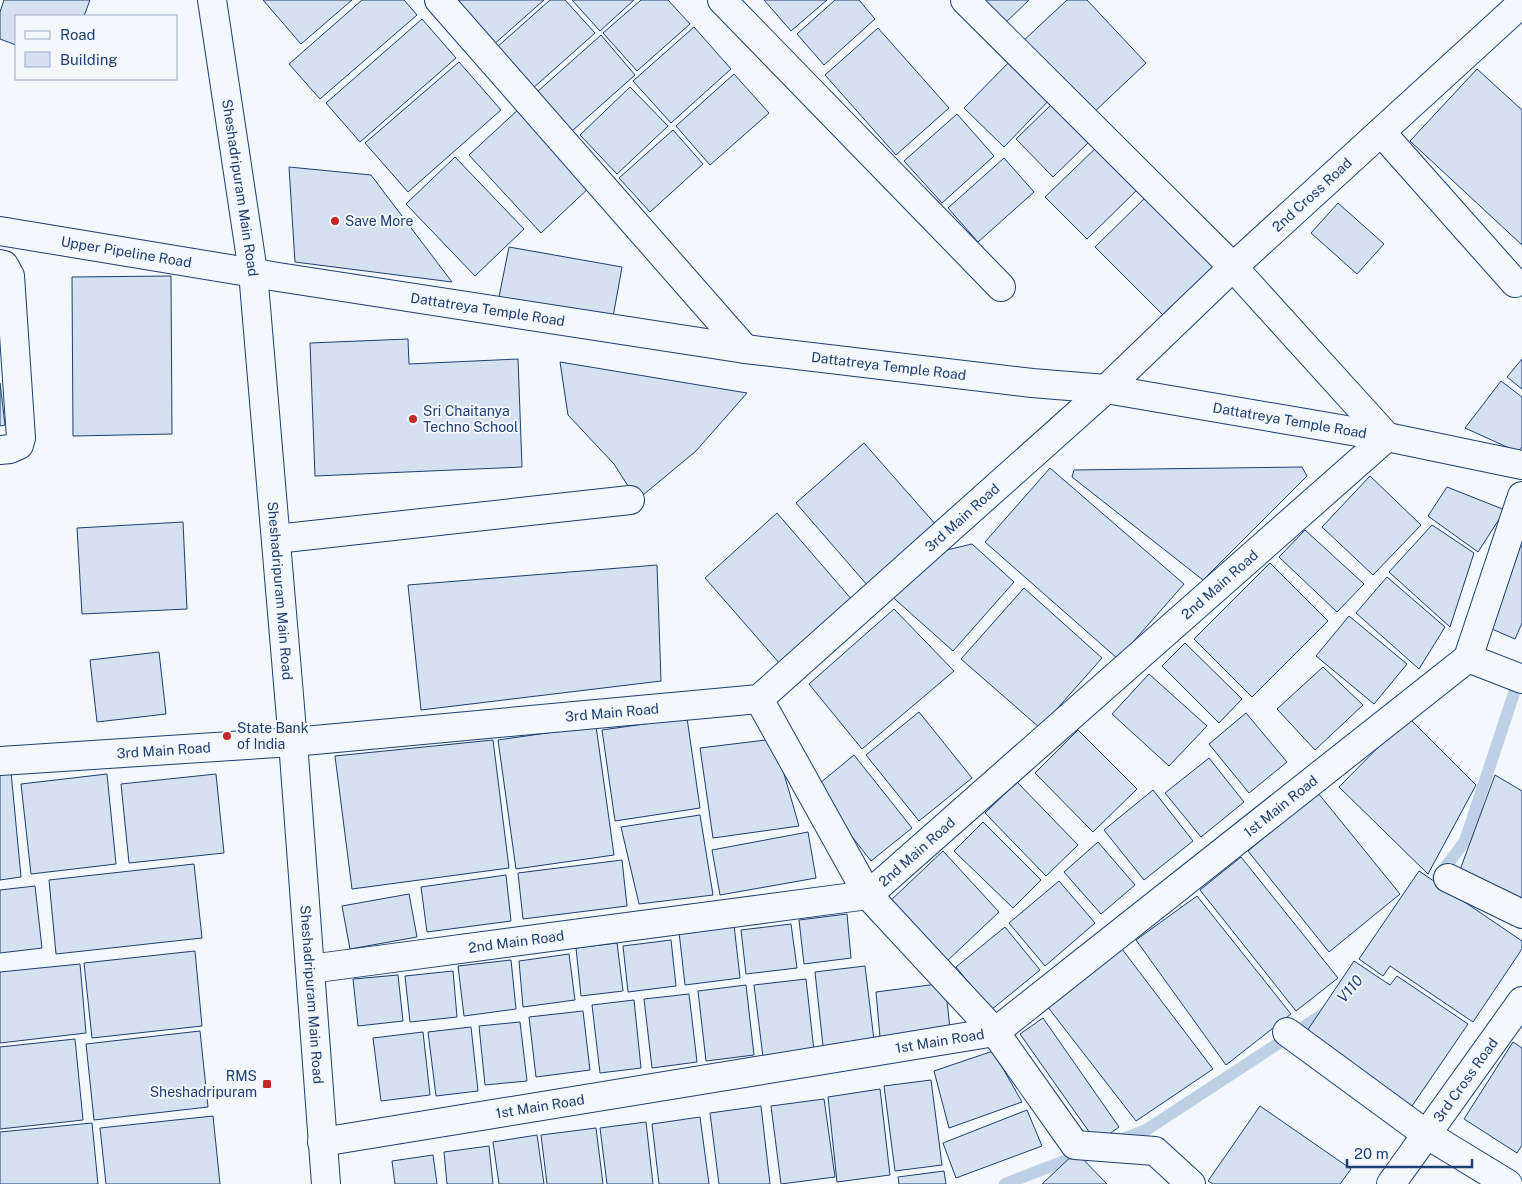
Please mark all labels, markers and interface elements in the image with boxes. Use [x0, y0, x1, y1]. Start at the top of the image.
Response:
legend [15, 15, 178, 80]
text: Road [60, 26, 96, 43]
text: Building [60, 51, 118, 68]
street label: Sheshadripuram Main Road [219, 98, 261, 277]
street label: 2nd Cross Road [1269, 155, 1355, 235]
place label: Save More [345, 213, 414, 229]
marker: Save More [329, 215, 341, 227]
street label: Upper Pipeline Road [60, 233, 193, 271]
street label: Dattatreya Temple Road [409, 290, 566, 329]
street label: Dattatreya Temple Road [810, 349, 967, 383]
street label: Dattatreya Temple Road [1212, 399, 1368, 441]
place label: Sri Chaitanya Techno School [423, 403, 518, 435]
marker: Sri Chaitanya Techno School [407, 413, 419, 425]
street label: 3rd Main Road [922, 480, 1003, 555]
street label: Sheshadripuram Main Road [265, 501, 296, 681]
street label: 2nd Main Road [1178, 547, 1261, 623]
street label: 3rd Main Road [564, 700, 660, 725]
place label: State Bank of India [237, 720, 309, 752]
marker: State Bank of India [221, 730, 233, 742]
street label: 3rd Main Road [116, 739, 211, 761]
street label: 1st Main Road [1240, 772, 1321, 840]
street label: 2nd Main Road [875, 814, 958, 890]
street label: Sheshadripuram Main Road [297, 905, 327, 1084]
street label: 2nd Main Road [467, 927, 565, 956]
water label: V110 [1333, 971, 1366, 1006]
street label: 1st Main Road [894, 1026, 985, 1056]
street label: 3rd Cross Road [1430, 1035, 1501, 1125]
place label: RMS Sheshadripuram [150, 1068, 257, 1100]
marker: RMS Sheshadripuram [261, 1078, 273, 1090]
street label: 1st Main Road [494, 1091, 586, 1121]
scale bar [1347, 1136, 1472, 1168]
text: 20 m [1354, 1145, 1389, 1162]

